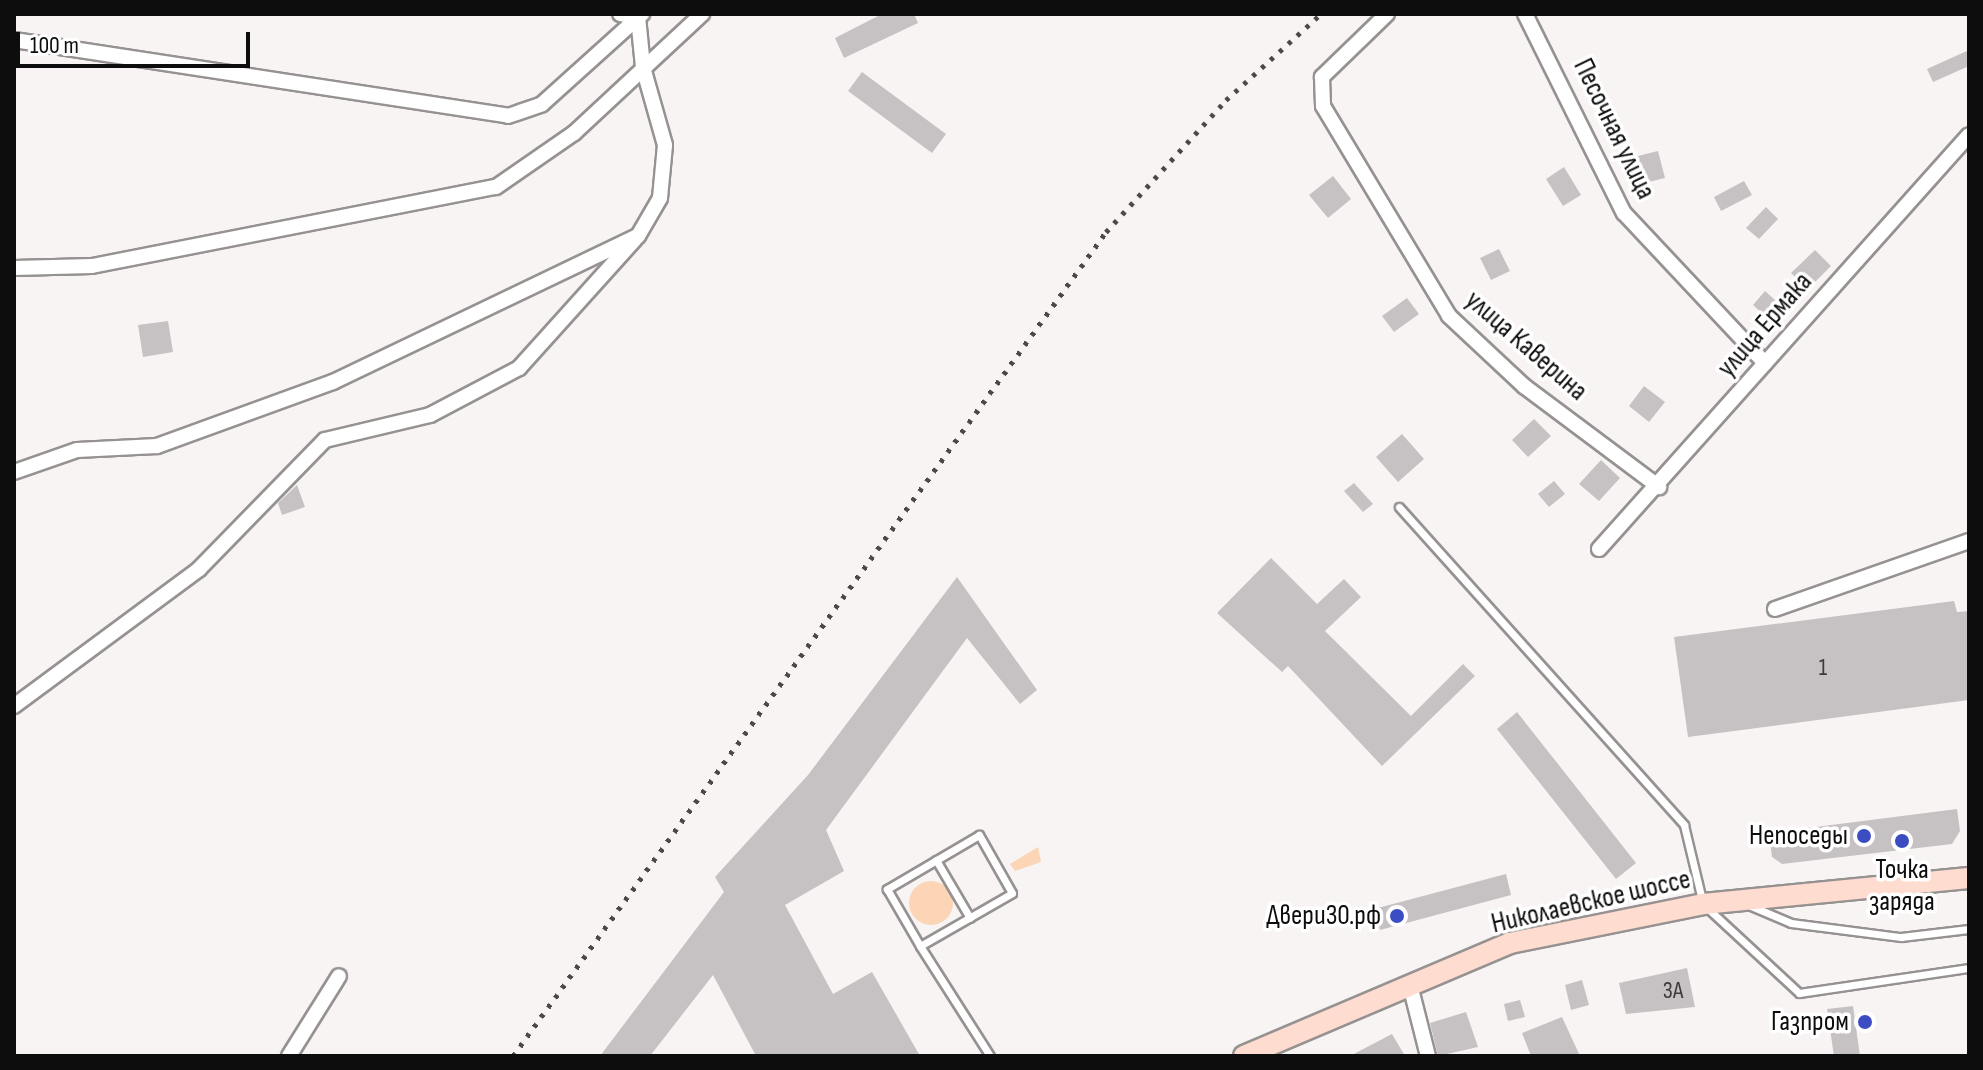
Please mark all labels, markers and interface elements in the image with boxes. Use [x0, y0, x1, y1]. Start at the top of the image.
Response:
scale bar [20, 16, 254, 66]
text: 100 m [30, 31, 79, 60]
street label: Песочная улица [1566, 53, 1662, 205]
street label: улица Ермака [1710, 266, 1820, 384]
street label: улица Каверина [1458, 284, 1594, 408]
house number: 1 [1819, 654, 1827, 682]
place label: Непоседы [1749, 819, 1848, 853]
marker: Непоседы [1855, 827, 1873, 845]
marker: Точка заряда [1893, 832, 1911, 850]
place label: Точка заряда [1869, 853, 1935, 919]
street label: Николаевское шоссе [1488, 863, 1694, 941]
place label: Двери30.рф [1266, 899, 1381, 933]
marker: Двери30.рф [1388, 907, 1406, 925]
house number: 3А [1663, 977, 1683, 1005]
place label: Газпром [1771, 1005, 1849, 1039]
marker: Газпром [1856, 1013, 1874, 1031]

